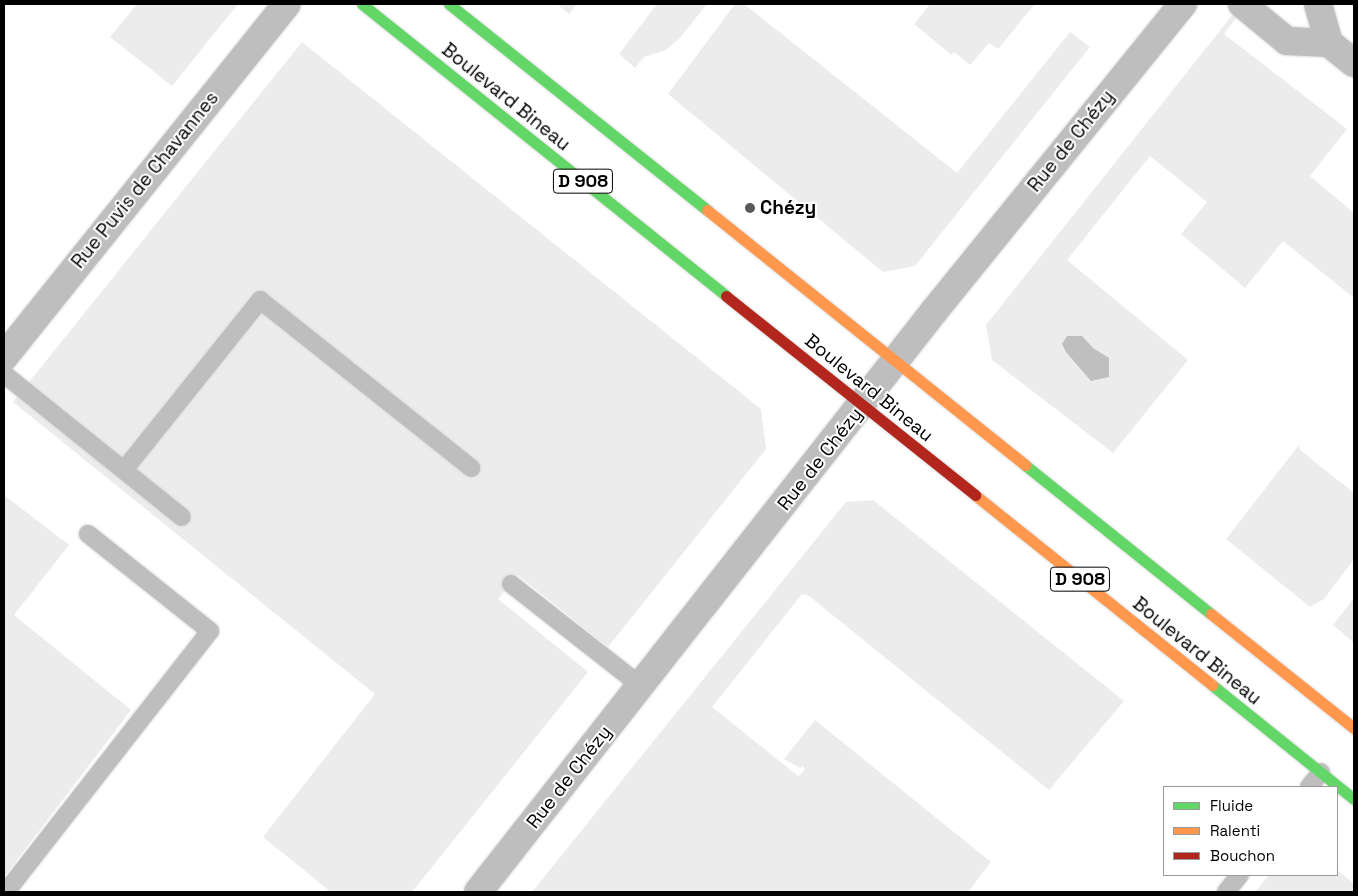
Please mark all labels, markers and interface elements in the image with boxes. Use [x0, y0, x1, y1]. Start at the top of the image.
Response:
street label: Boulevard Bineau [437, 38, 575, 156]
street label: Rue de Chézy [1023, 85, 1119, 197]
street label: Rue Puvis de Chavannes [67, 87, 223, 273]
road number: D 908 [552, 166, 614, 197]
place label: Chézy [760, 197, 816, 219]
marker: Chézy [744, 202, 756, 214]
street label: Boulevard Bineau [800, 329, 938, 447]
street label: Rue de Chézy [773, 403, 867, 515]
road number: D 908 [1049, 564, 1111, 594]
street label: Boulevard Bineau [1128, 592, 1266, 710]
street label: Rue de Chézy [522, 721, 616, 833]
legend [1163, 786, 1338, 876]
text: Fluide [1210, 796, 1253, 815]
text: Ralenti [1210, 821, 1260, 840]
text: Bouchon [1210, 846, 1275, 865]

